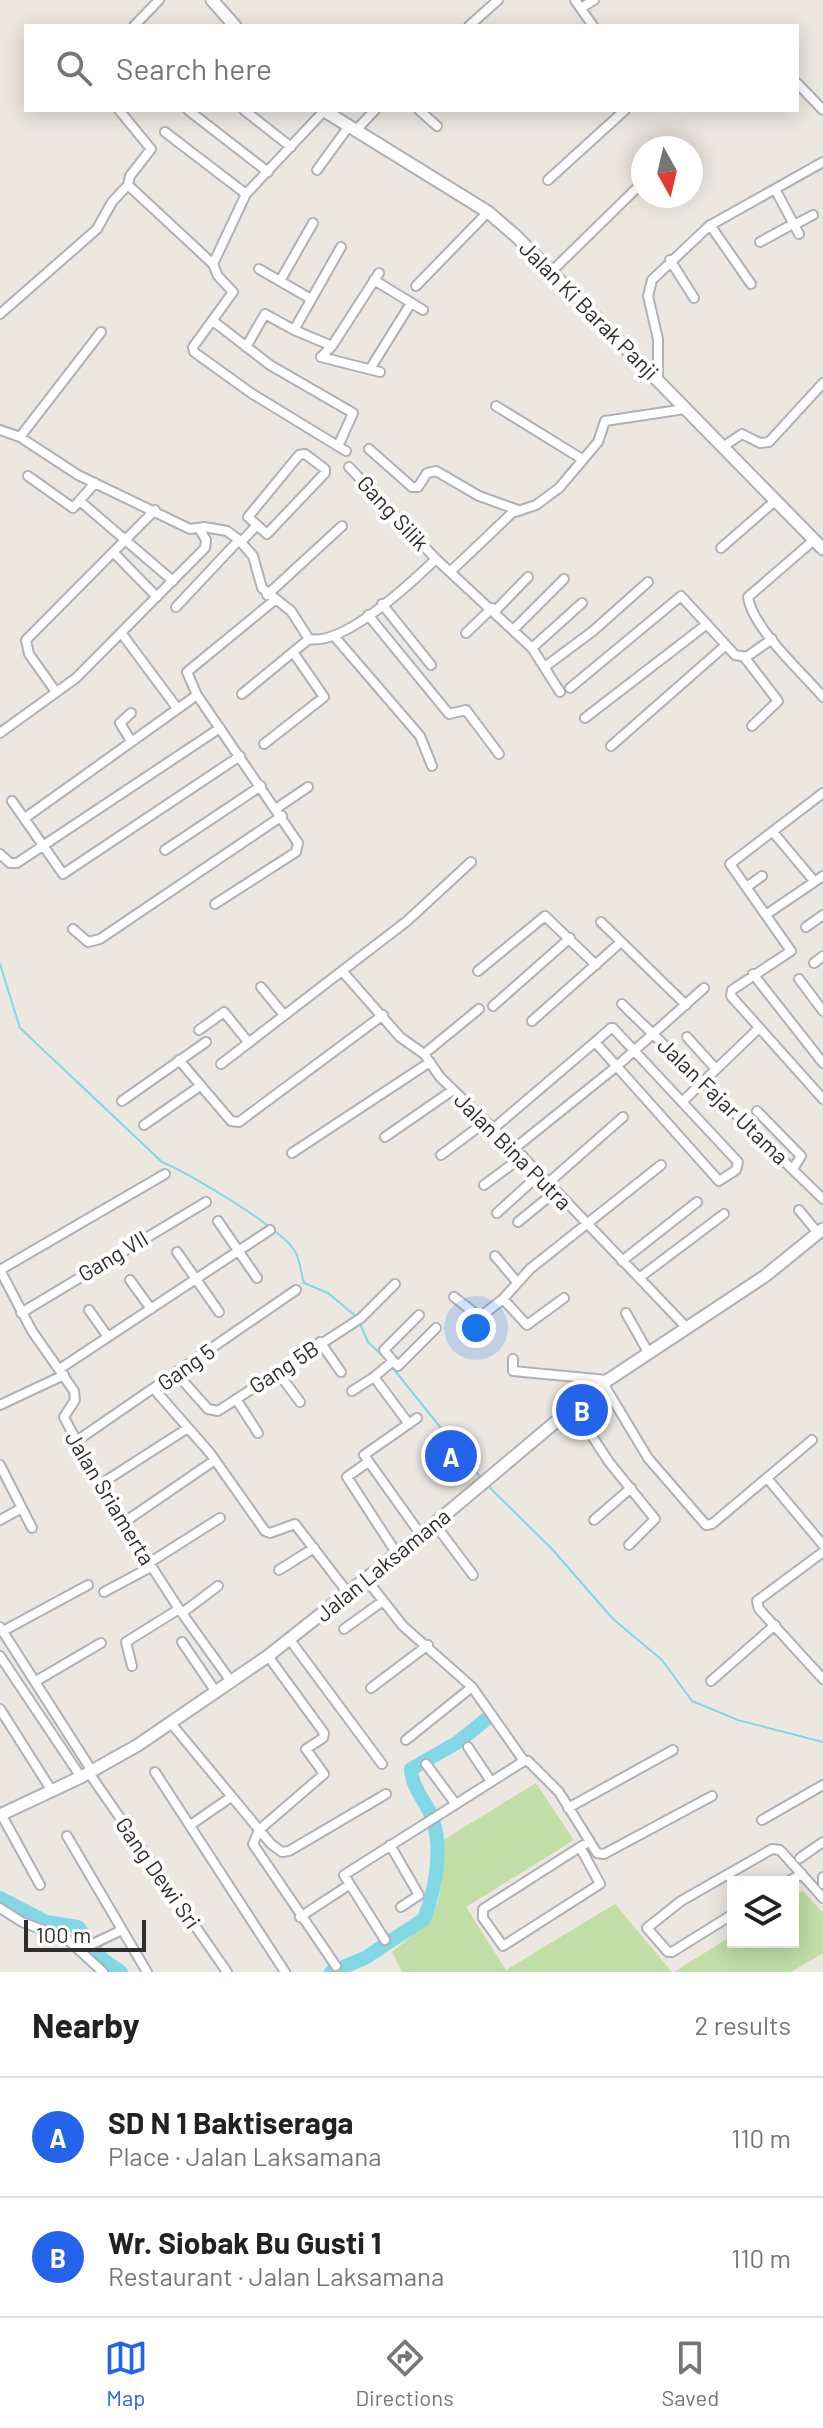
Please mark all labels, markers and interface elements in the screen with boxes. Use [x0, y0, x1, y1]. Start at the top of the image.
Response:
search box [24, 24, 799, 112]
icon: search [52, 46, 96, 90]
text: Search here [116, 50, 272, 86]
north arrow [631, 136, 703, 208]
street label: Jalan Ki Barak Panji [515, 234, 665, 384]
street label: Gang Silik [353, 470, 435, 555]
street label: Jalan Fajar Utama [653, 1031, 794, 1169]
street label: Jalan Bina Putra [450, 1086, 578, 1214]
street label: Gang VII [73, 1224, 152, 1286]
your location [456, 1308, 496, 1348]
street label: Gang 5B [244, 1334, 323, 1398]
street label: Gang 5 [152, 1337, 219, 1395]
pin: B [556, 1380, 608, 1440]
street label: Jalan Sriamerta [61, 1426, 161, 1569]
pin: A [425, 1426, 477, 1486]
street label: Jalan Laksamana [310, 1502, 455, 1626]
street label: Gang Dewi Sri [111, 1812, 207, 1933]
map controls [727, 1876, 799, 1948]
button: layers [727, 1876, 799, 1948]
scale bar [24, 1916, 146, 1952]
text: 100 m [36, 1921, 91, 1947]
text: Nearby [32, 2004, 140, 2045]
text: 2 results [695, 2009, 791, 2040]
text: SD N 1 Baktiseraga [108, 2104, 353, 2140]
text: A [49, 2122, 67, 2153]
text: 110 m [731, 2122, 791, 2153]
text: Place · Jalan Laksamana [108, 2140, 381, 2171]
text: Wr. Siobak Bu Gusti 1 [108, 2224, 381, 2260]
text: B [50, 2242, 66, 2273]
text: 110 m [731, 2242, 791, 2273]
text: Restaurant · Jalan Laksamana [108, 2260, 444, 2291]
tab: Map [104, 2336, 148, 2410]
tab: Directions [355, 2336, 454, 2410]
tab: Saved [661, 2336, 719, 2410]

